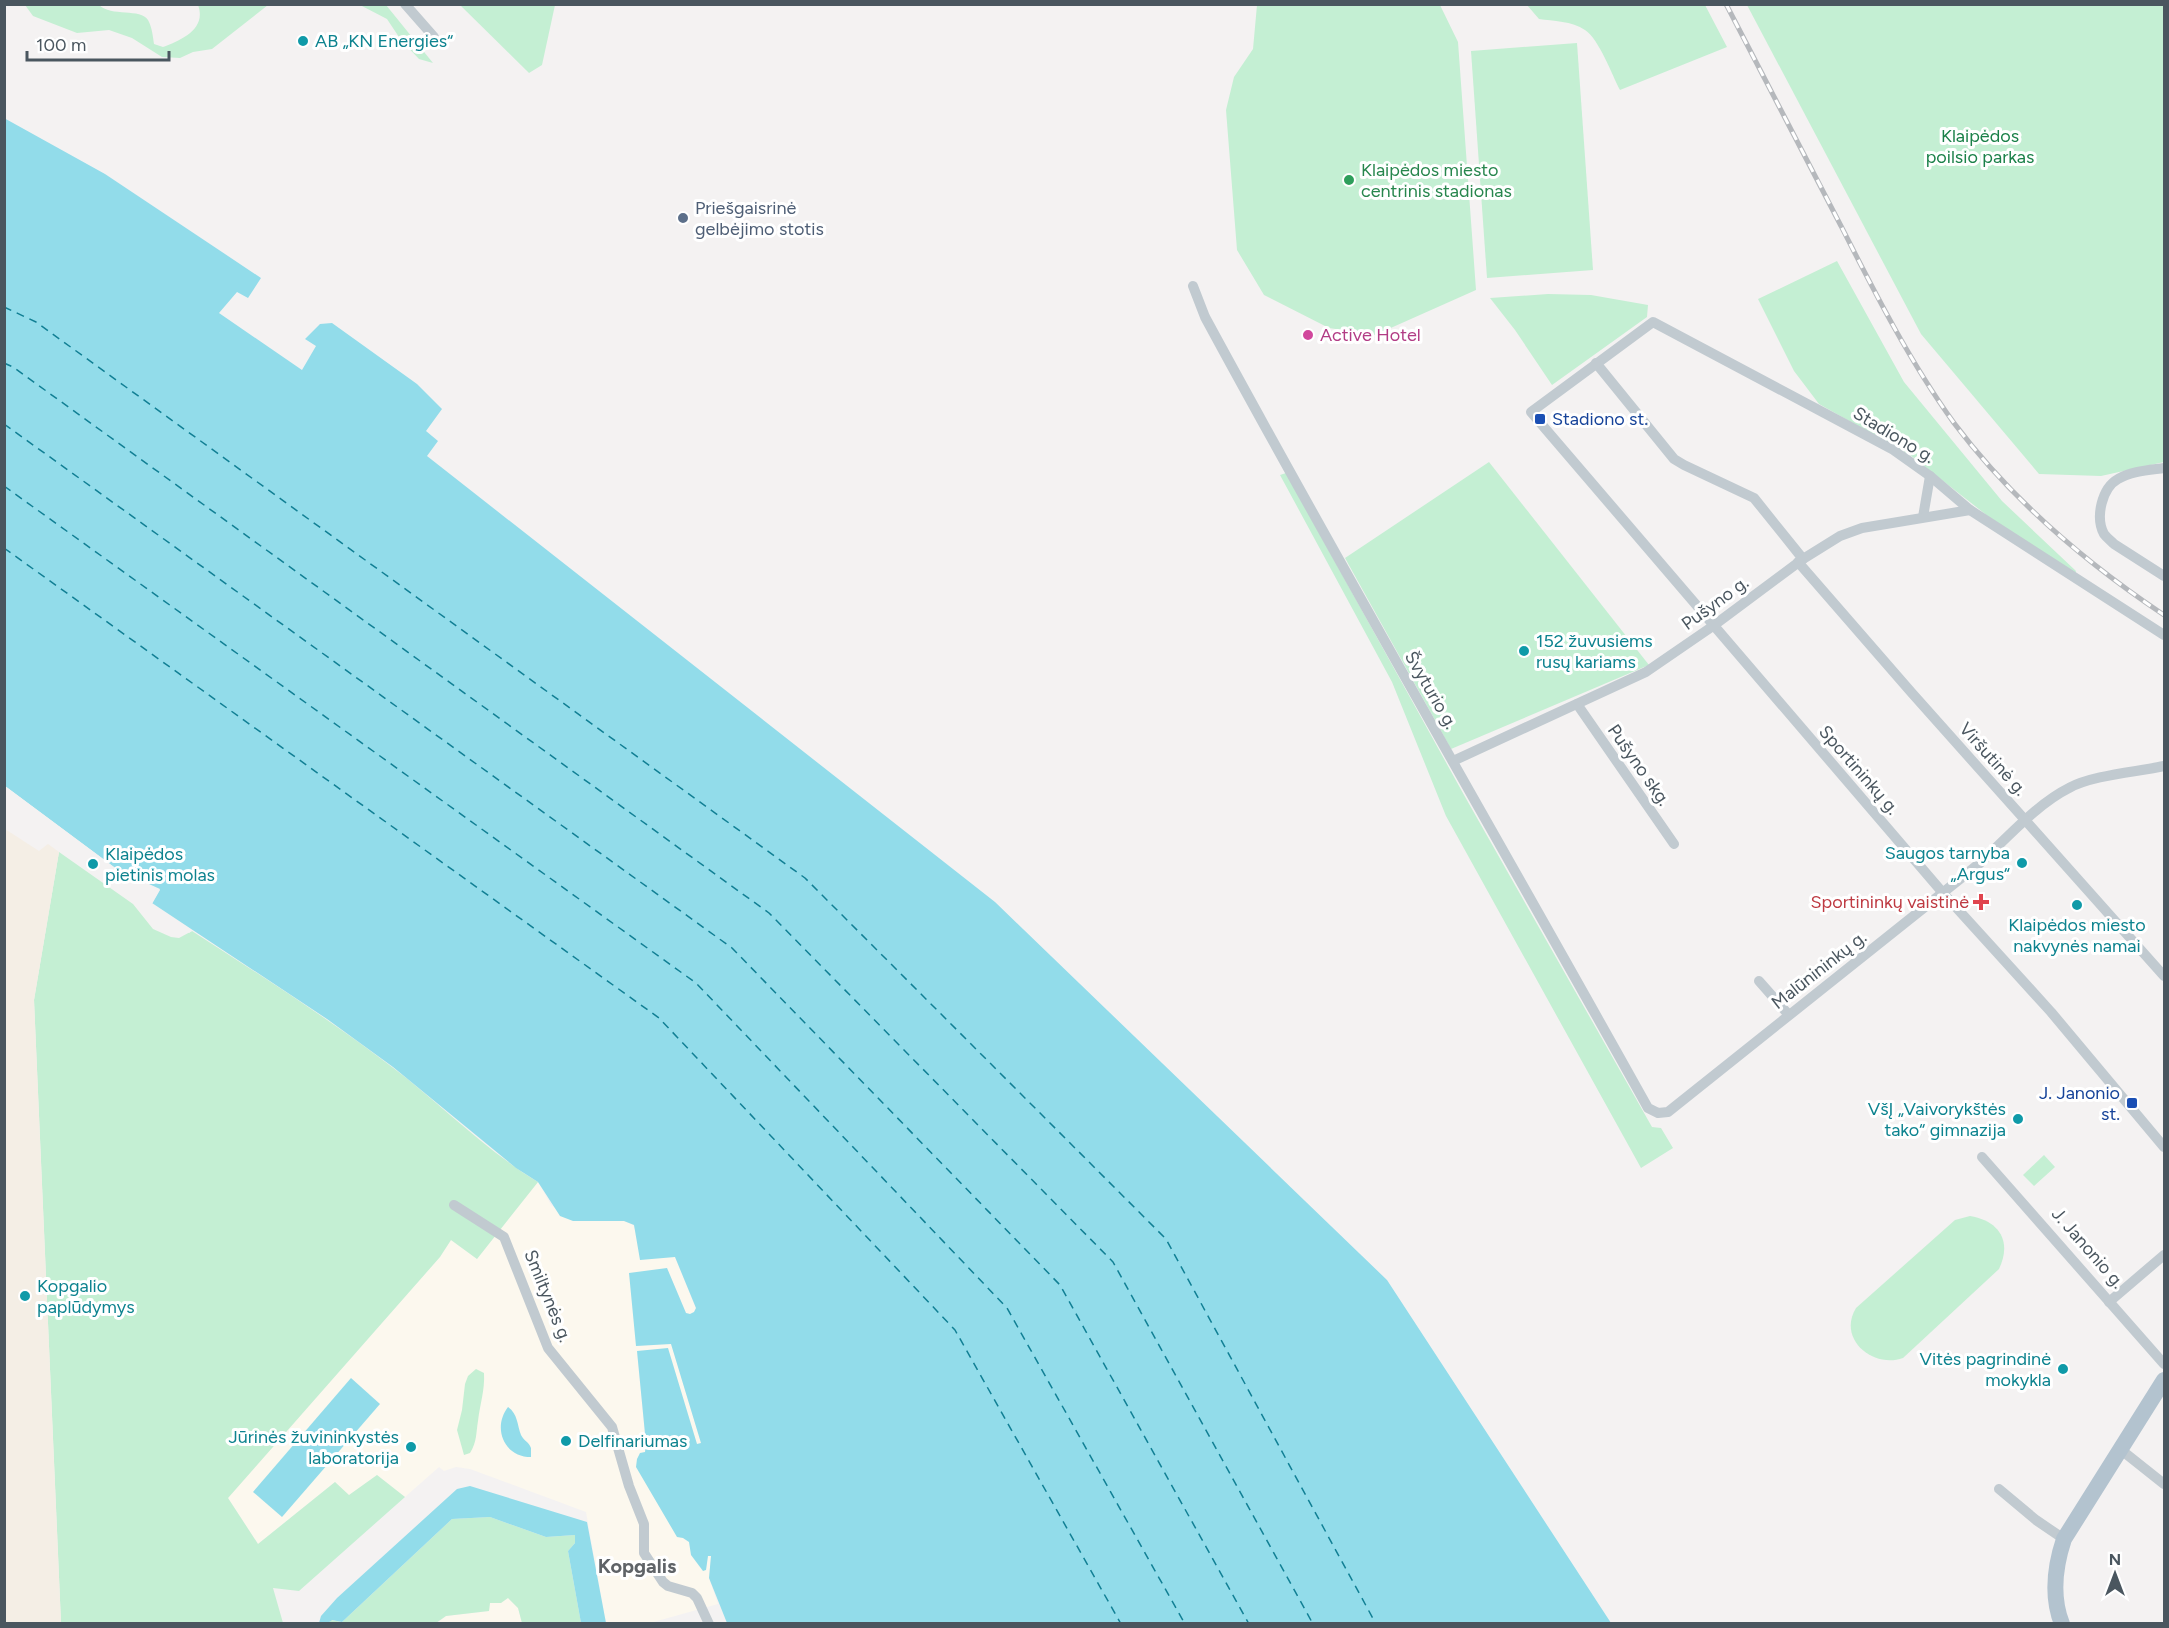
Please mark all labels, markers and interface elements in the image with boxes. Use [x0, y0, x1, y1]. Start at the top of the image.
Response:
scale bar [27, 24, 170, 62]
place label: AB „KN Energies“ [315, 30, 453, 52]
text: 100 m [36, 34, 86, 56]
marker: AB „KN Energies“ [296, 34, 310, 48]
park label: Klaipėdos poilsio parkas [1926, 125, 2034, 168]
place label: Klaipėdos miesto centrinis stadionas [1361, 159, 1512, 202]
marker: Klaipėdos miesto centrinis stadionas [1342, 173, 1356, 187]
place label: Priešgaisrinė gelbėjimo stotis [695, 197, 824, 240]
marker: Priešgaisrinė gelbėjimo stotis [676, 211, 690, 225]
place label: Active Hotel [1320, 324, 1421, 346]
marker: Active Hotel [1301, 328, 1315, 342]
street label: Stadiono g. [1849, 402, 1939, 468]
place label: Stadiono st. [1552, 408, 1648, 430]
marker: Stadiono st. [1533, 412, 1547, 426]
street label: Pušyno g. [1677, 571, 1753, 635]
place label: 152 žuvusiems rusų kariams [1536, 630, 1653, 673]
marker: 152 žuvusiems rusų kariams [1517, 644, 1531, 658]
street label: Švyturio g. [1400, 647, 1462, 733]
street label: Viršutinė g. [1954, 718, 2032, 800]
street label: Pušyno skg. [1603, 720, 1675, 810]
street label: Sportininkų g. [1814, 721, 1904, 819]
place label: Saugos tarnyba „Argus“ [1885, 842, 2010, 885]
place label: Klaipėdos pietinis molas [105, 843, 215, 886]
marker: Saugos tarnyba „Argus“ [2015, 856, 2029, 870]
marker: Klaipėdos pietinis molas [86, 857, 100, 871]
place label: Sportininkų vaistinė [1811, 891, 1969, 913]
marker: Sportininkų vaistinė [1974, 895, 1988, 909]
marker: Klaipėdos miesto nakvynės namai [2070, 898, 2084, 912]
place label: Klaipėdos miesto nakvynės namai [2008, 914, 2146, 957]
street label: Malūnininkų g. [1767, 926, 1871, 1014]
place label: J. Janonio st. [2039, 1082, 2120, 1125]
marker: J. Janonio st. [2125, 1096, 2139, 1110]
place label: VšĮ „Vaivorykštės tako“ gimnazija [1868, 1098, 2006, 1141]
marker: VšĮ „Vaivorykštės tako“ gimnazija [2011, 1112, 2025, 1126]
street label: J. Janonio g. [2047, 1203, 2129, 1293]
street label: Smiltynės g. [519, 1247, 577, 1345]
place label: Kopgalio paplūdymys [37, 1275, 135, 1318]
marker: Kopgalio paplūdymys [18, 1289, 32, 1303]
place label: Vitės pagrindinė mokykla [1920, 1348, 2051, 1391]
marker: Vitės pagrindinė mokykla [2056, 1362, 2070, 1376]
place label: Jūrinės žuvininkystės laboratorija [228, 1426, 399, 1469]
place label: Delfinariumas [578, 1430, 687, 1452]
marker: Delfinariumas [559, 1434, 573, 1448]
marker: Jūrinės žuvininkystės laboratorija [404, 1440, 418, 1454]
north arrow [2085, 1544, 2145, 1604]
text: N [2109, 1550, 2121, 1569]
district label: Kopgalis [598, 1554, 676, 1578]

